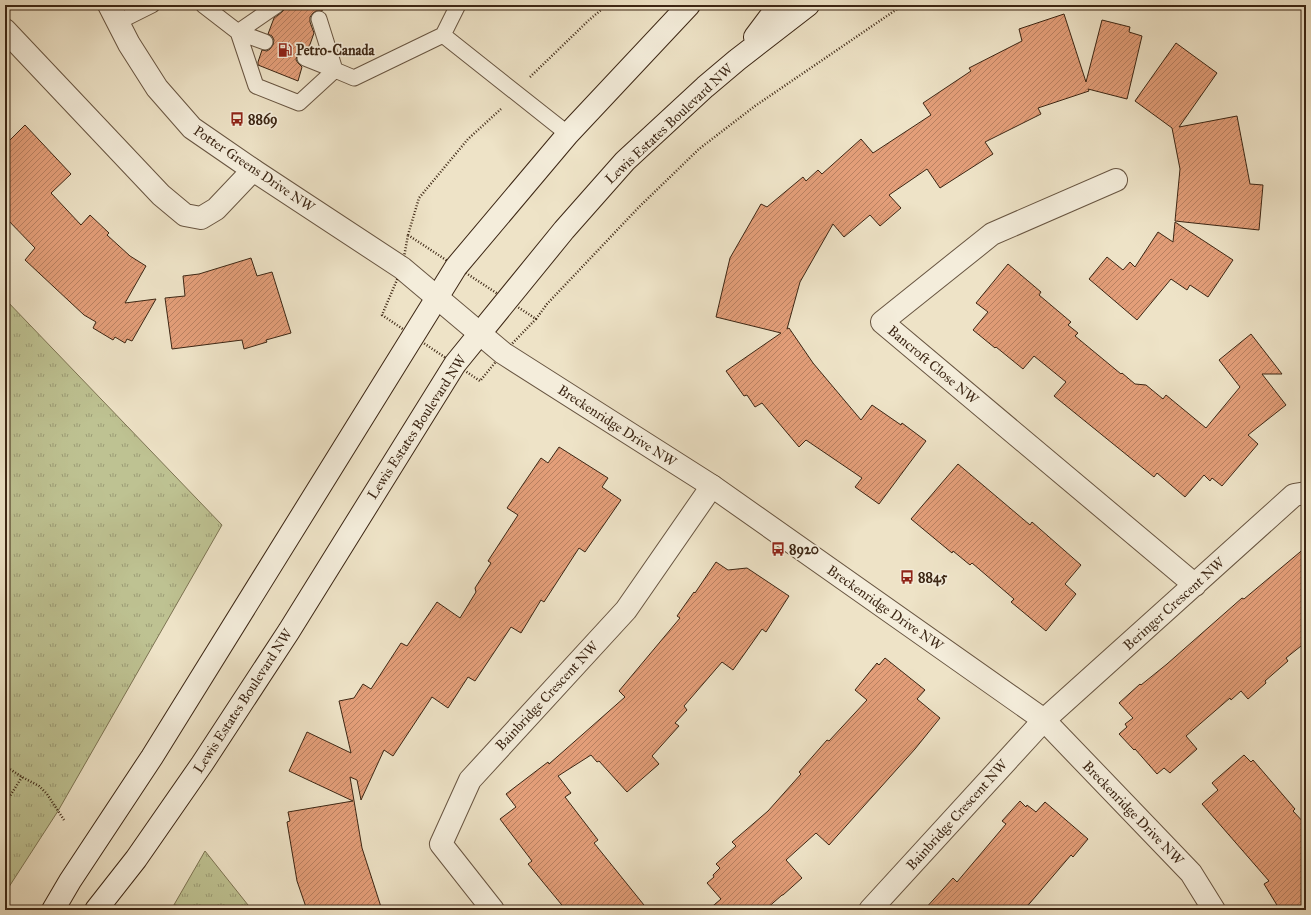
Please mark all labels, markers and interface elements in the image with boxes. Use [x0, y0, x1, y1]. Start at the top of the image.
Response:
fuel station icon: Petro-Canada [277, 42, 293, 58]
place label: Petro-Canada [296, 42, 376, 59]
street label: Lewis Estates Boulevard NW [602, 60, 737, 188]
bus stop icon: 8869 [229, 111, 245, 127]
place label: 8869 [248, 111, 278, 129]
street label: Potter Greens Drive NW [190, 122, 318, 216]
street label: Bancroft Close NW [884, 322, 982, 408]
street label: Lewis Estates Boulevard NW [364, 351, 470, 502]
street label: Breckenridge Drive NW [555, 381, 680, 471]
bus stop icon: 8920 [770, 541, 786, 557]
place label: 8920 [789, 541, 819, 559]
street label: Beringer Crescent NW [1120, 554, 1229, 654]
street label: Breckenridge Drive NW [824, 561, 947, 655]
bus stop icon: 8845 [899, 569, 915, 585]
place label: 8845 [918, 569, 948, 587]
street label: Lewis Estates Boulevard NW [190, 625, 296, 776]
street label: Bainbridge Crescent NW [492, 637, 602, 754]
street label: Bainbridge Crescent NW [903, 756, 1012, 874]
street label: Breckenridge Drive NW [1079, 758, 1187, 869]

